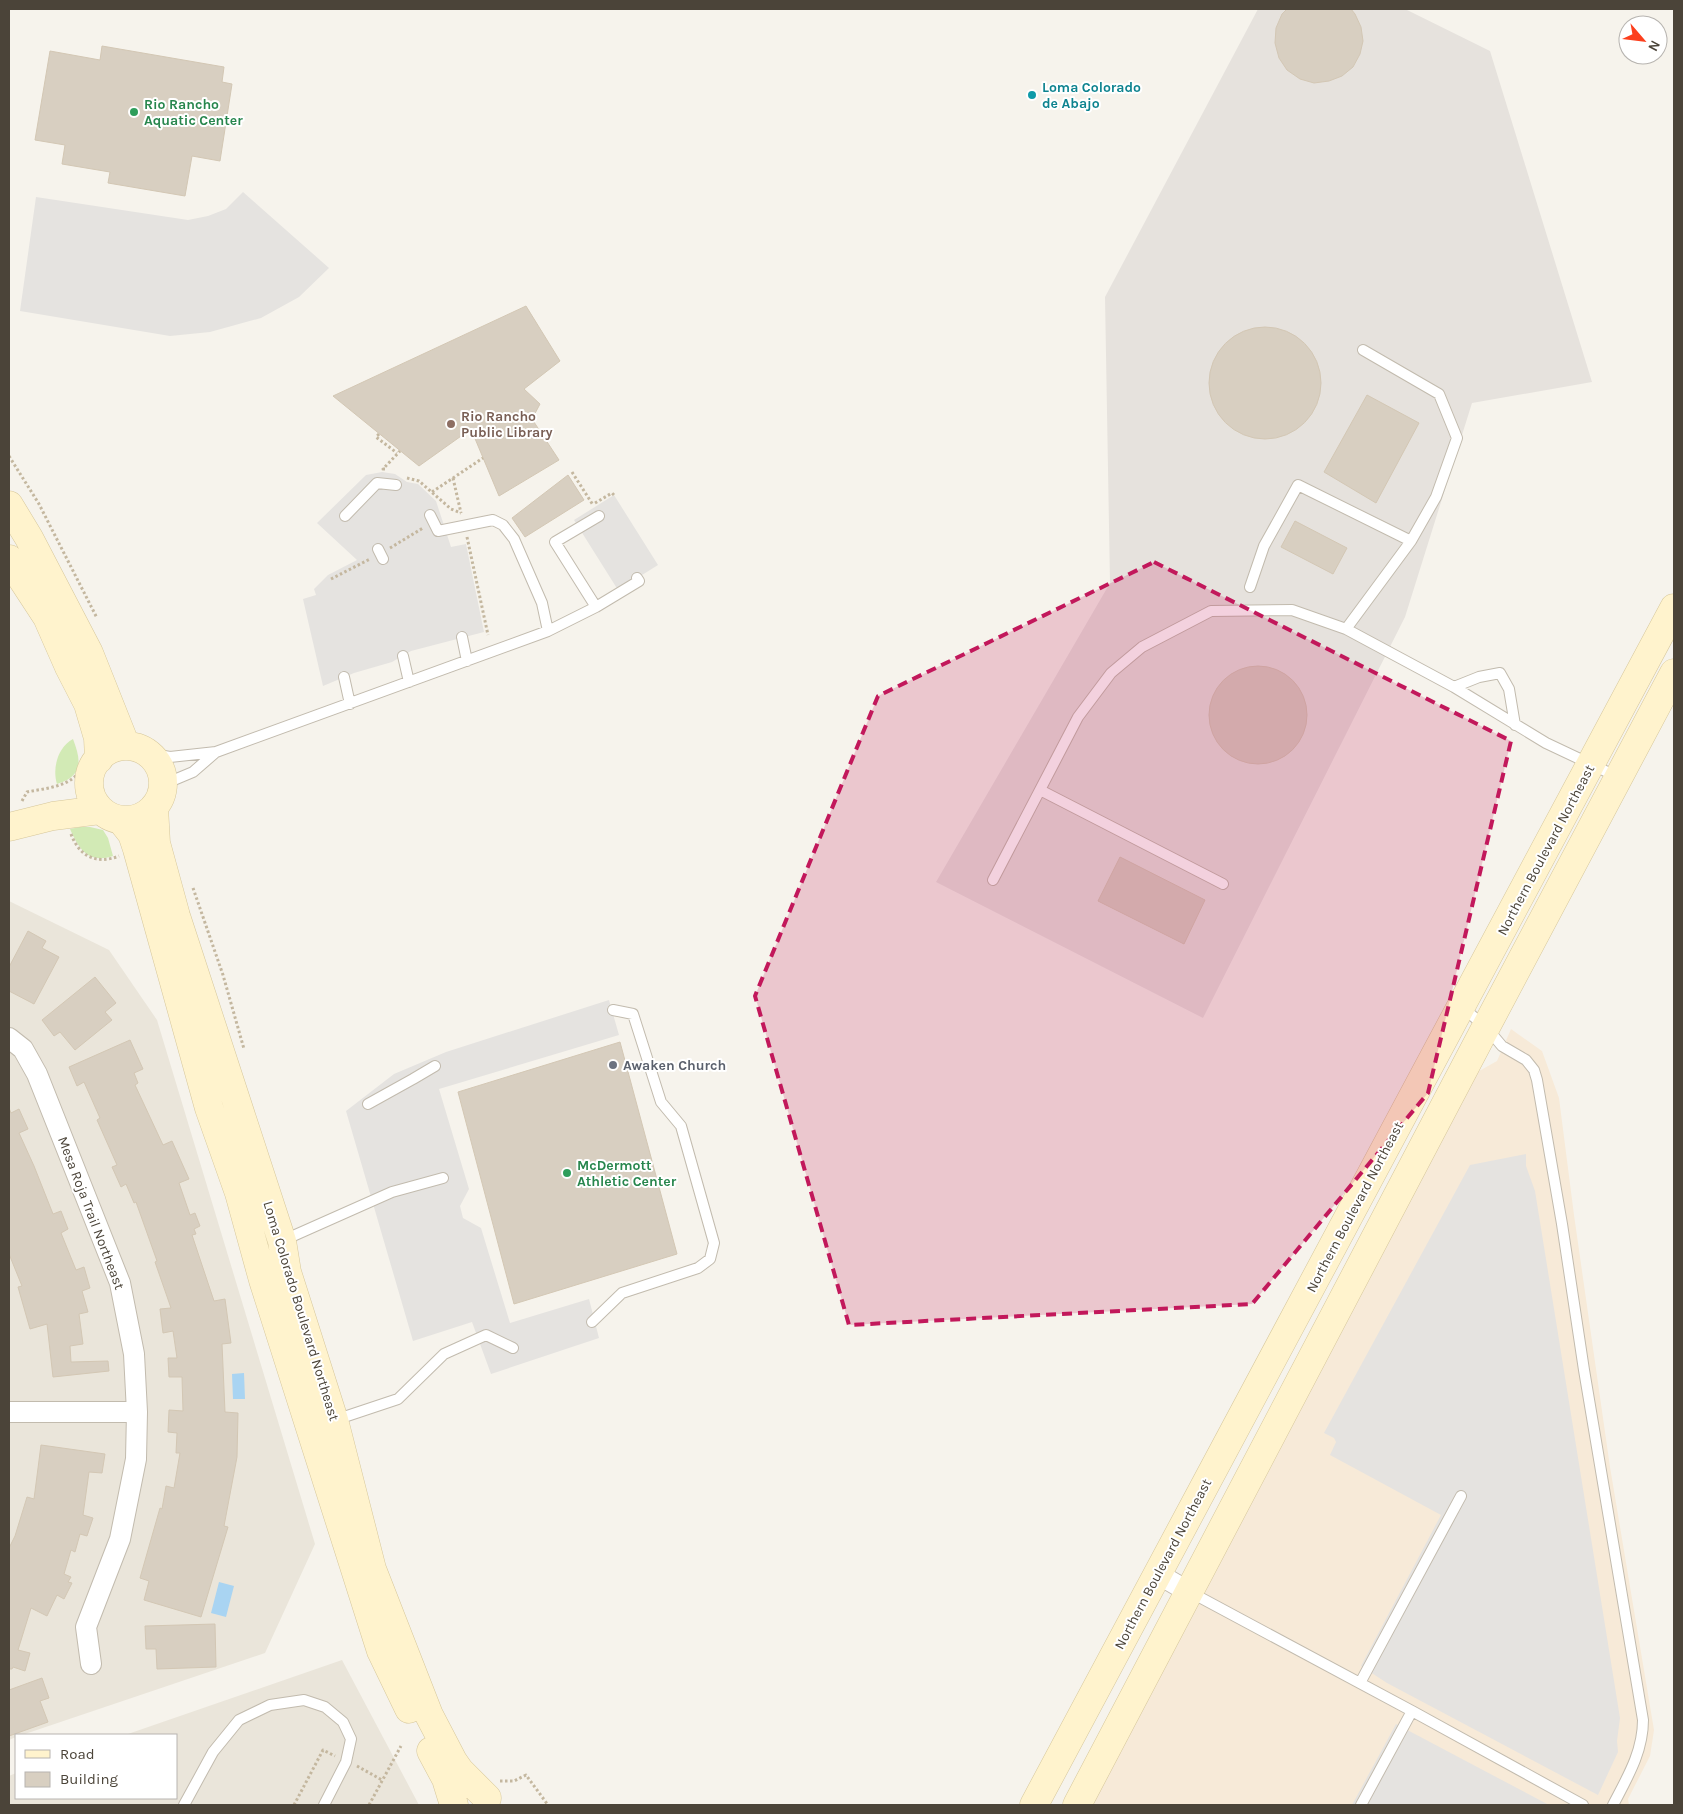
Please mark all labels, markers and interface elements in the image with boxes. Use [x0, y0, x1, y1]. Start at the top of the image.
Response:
north arrow [1618, 15, 1668, 65]
text: N [1644, 37, 1664, 54]
place label: Loma Colorado de Abajo [1042, 79, 1141, 112]
marker: Loma Colorado de Abajo [1026, 89, 1038, 101]
place label: Rio Rancho Aquatic Center [144, 96, 243, 129]
marker: Rio Rancho Aquatic Center [128, 106, 140, 118]
place label: Rio Rancho Public Library [461, 408, 553, 441]
marker: Rio Rancho Public Library [445, 418, 457, 430]
street label: Northern Boulevard Northeast [1494, 762, 1598, 938]
place label: Awaken Church [623, 1057, 726, 1074]
marker: Awaken Church [607, 1059, 619, 1071]
street label: Northern Boulevard Northeast [1303, 1119, 1407, 1295]
street label: Mesa Roja Trail Northeast [54, 1134, 128, 1292]
place label: McDermott Athletic Center [577, 1157, 677, 1190]
marker: McDermott Athletic Center [561, 1167, 573, 1179]
street label: Loma Colorado Boulevard Northeast [259, 1199, 343, 1423]
street label: Northern Boulevard Northeast [1111, 1476, 1215, 1652]
legend [15, 1734, 178, 1799]
text: Road [60, 1745, 95, 1763]
text: Building [60, 1770, 118, 1788]

